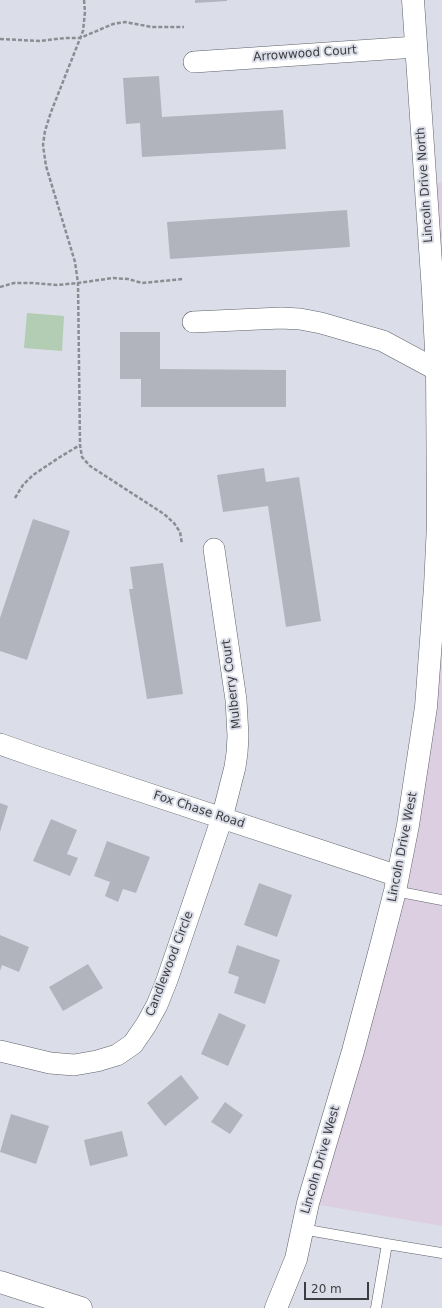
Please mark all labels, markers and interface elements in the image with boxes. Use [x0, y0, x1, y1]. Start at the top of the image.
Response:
street label: Arrowwood Court [253, 43, 357, 65]
street label: Lincoln Drive North [414, 127, 436, 243]
street label: Mulberry Court [219, 639, 245, 729]
street label: Fox Chase Road [151, 788, 247, 832]
street label: Lincoln Drive West [385, 791, 421, 903]
street label: Candlewood Circle [143, 909, 197, 1019]
street label: Lincoln Drive West [299, 1104, 343, 1216]
scale bar [306, 1274, 371, 1300]
text: 20 m [311, 1282, 342, 1296]

